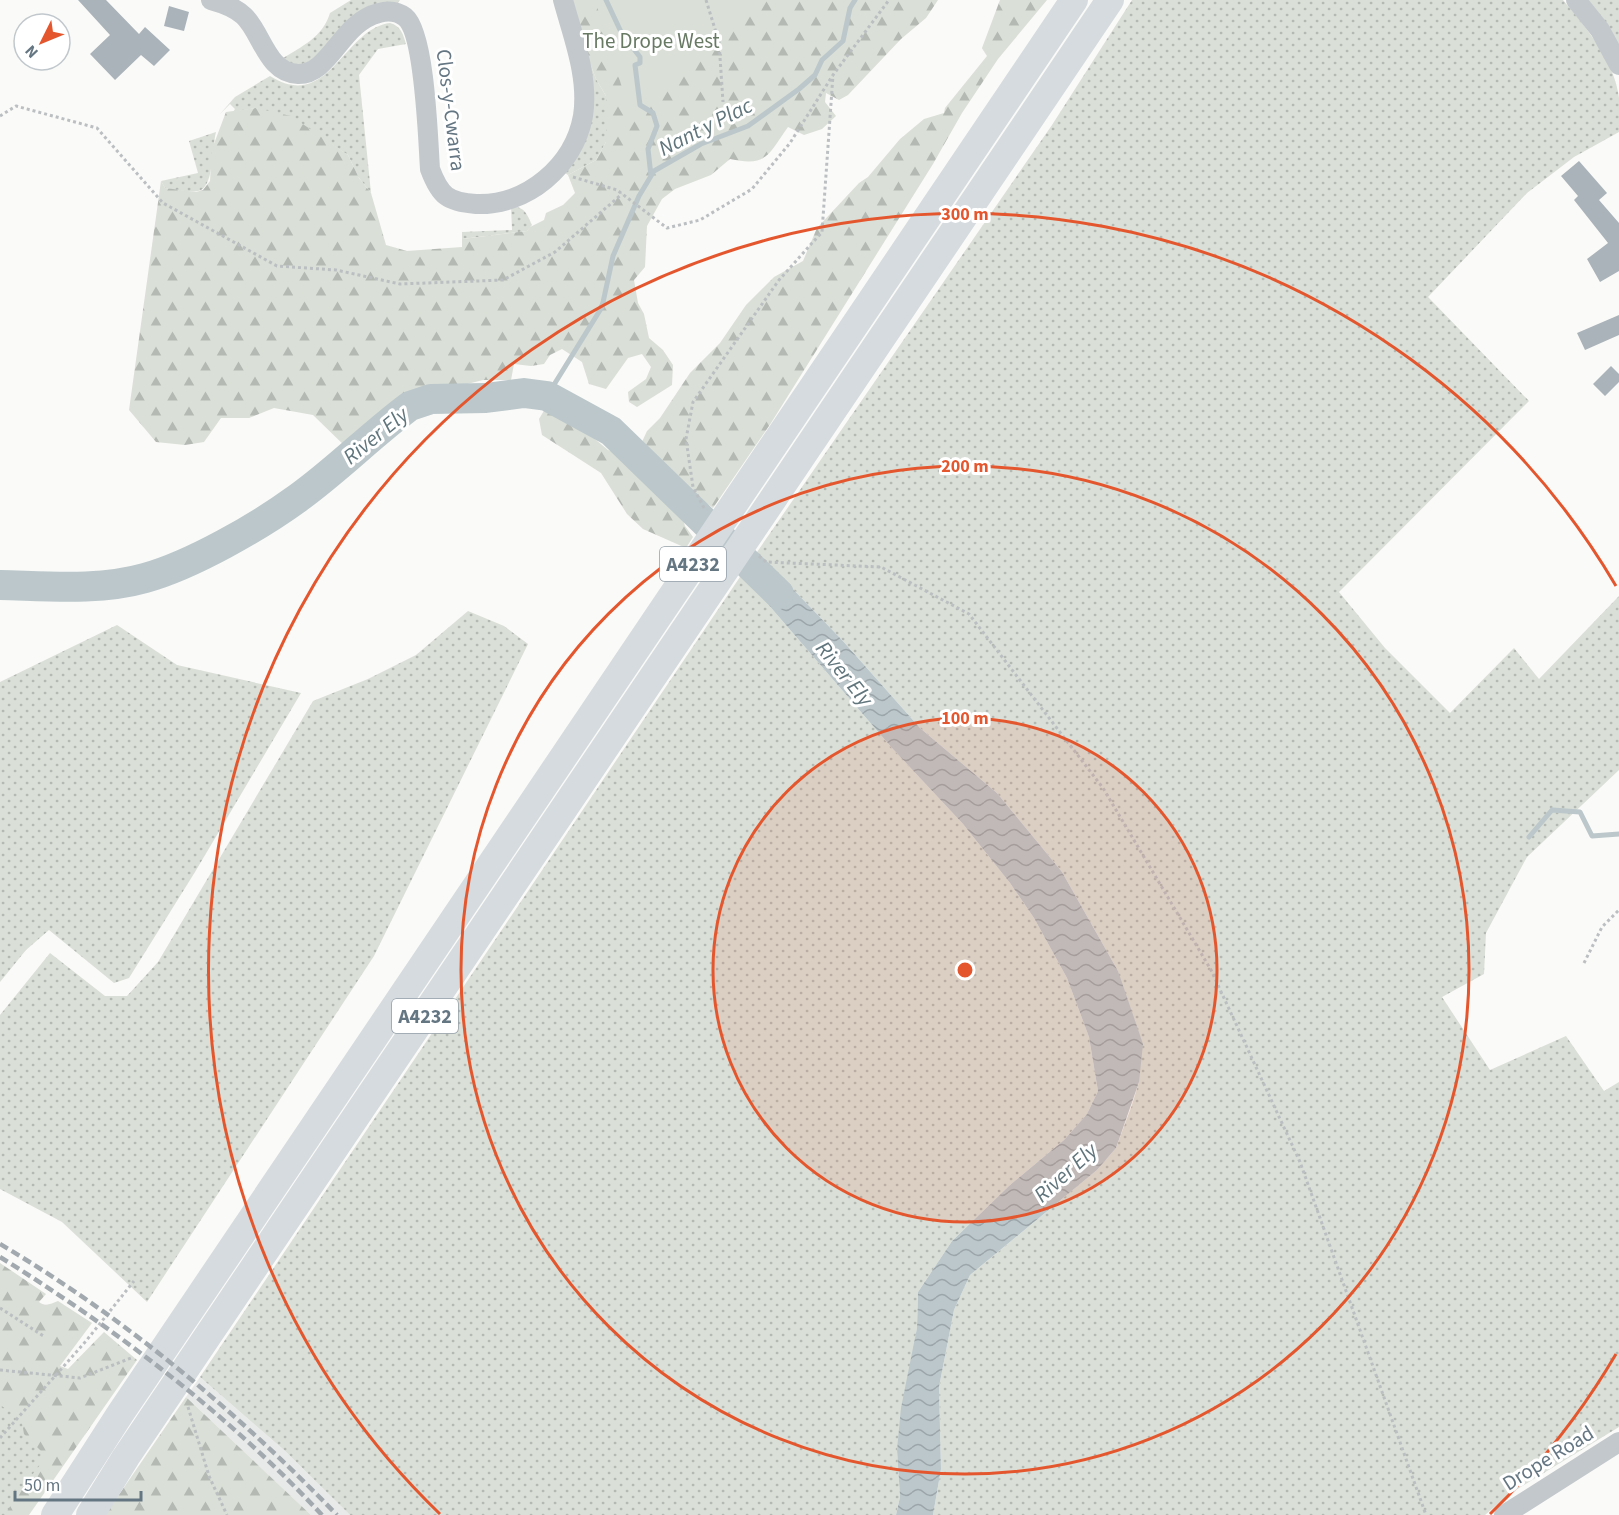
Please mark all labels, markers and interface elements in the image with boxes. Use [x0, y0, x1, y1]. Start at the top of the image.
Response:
north arrow [12, 12, 72, 72]
park label: The Drope West [582, 26, 720, 56]
text: N [20, 40, 43, 63]
street label: Clos-y-Cwarra [429, 47, 473, 173]
water label: Nant y Plac [653, 89, 758, 164]
text: 300 m [941, 202, 989, 227]
water label: River Ely [336, 399, 416, 472]
text: 200 m [941, 454, 989, 479]
road number: A4232 [660, 547, 726, 581]
water label: River Ely [808, 634, 881, 714]
text: 100 m [941, 706, 989, 731]
centre of rings [955, 960, 975, 980]
road number: A4232 [392, 999, 458, 1033]
water label: River Ely [1027, 1135, 1105, 1210]
street label: Drope Road [1496, 1418, 1600, 1498]
scale bar [15, 1464, 141, 1502]
text: 50 m [24, 1473, 60, 1498]

